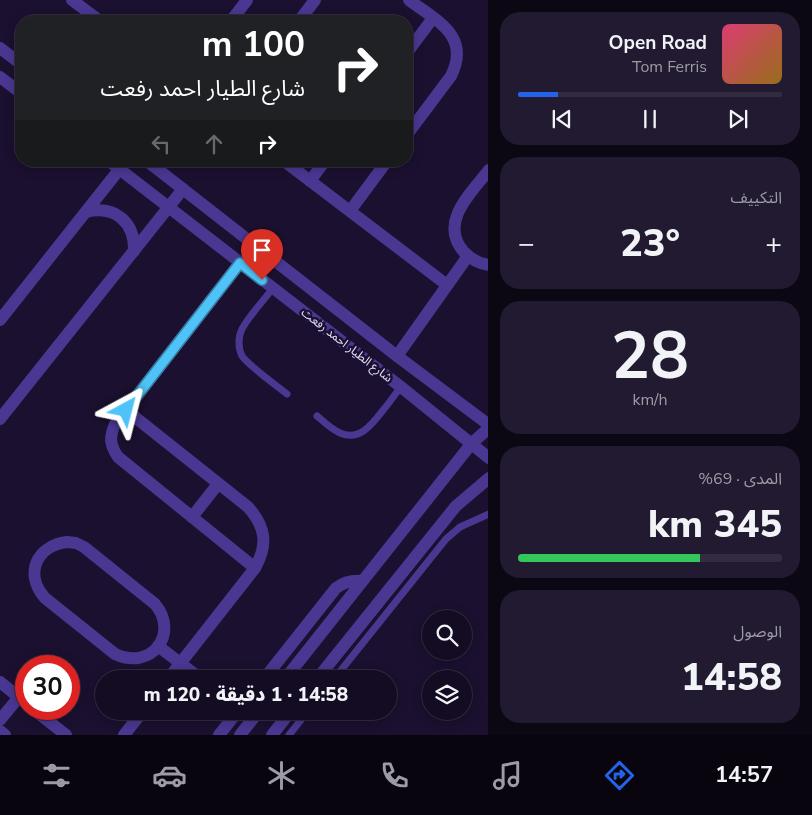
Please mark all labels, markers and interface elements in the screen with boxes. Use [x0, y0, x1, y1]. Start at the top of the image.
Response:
text: 100 m [202, 21, 305, 68]
text: Open Road [609, 30, 707, 56]
icon: right [323, 35, 388, 100]
text: Tom Ferris [632, 56, 707, 78]
text: شارع الطيار احمد رفعت [101, 74, 305, 104]
icon: previous [548, 105, 576, 133]
icon: pause [636, 105, 664, 133]
icon: next [724, 105, 752, 133]
icon: left [147, 130, 175, 158]
icon: ahead [200, 130, 228, 158]
icon: right [253, 130, 281, 158]
text: التكييف [730, 187, 782, 209]
text: 23° [620, 218, 680, 269]
text: − [518, 225, 535, 263]
text: + [765, 225, 782, 263]
pin [241, 229, 283, 280]
icon: arrive [248, 236, 276, 264]
street label: شارع الطيار احمد رفعت [298, 304, 396, 386]
text: 28 [611, 312, 689, 401]
position arrow [99, 383, 151, 435]
text: km/h [632, 389, 668, 411]
text: المدى · 69% [698, 468, 782, 490]
text: 345 km [648, 499, 782, 550]
map controls [422, 610, 472, 720]
button: search [422, 610, 472, 660]
text: الوصول [733, 621, 782, 643]
text: 14:58 [681, 652, 782, 703]
speed limit sign: 30 [15, 655, 80, 720]
button: layers [422, 670, 472, 720]
text: 14:58 · 1 دقيقة · 120 m [144, 682, 348, 708]
icon: filters [39, 758, 74, 793]
icon: car [152, 758, 187, 793]
icon: climate [264, 758, 299, 793]
icon: phone [377, 758, 412, 793]
icon: music [490, 758, 525, 793]
icon: directions [602, 758, 637, 793]
text: 14:57 [715, 760, 773, 790]

